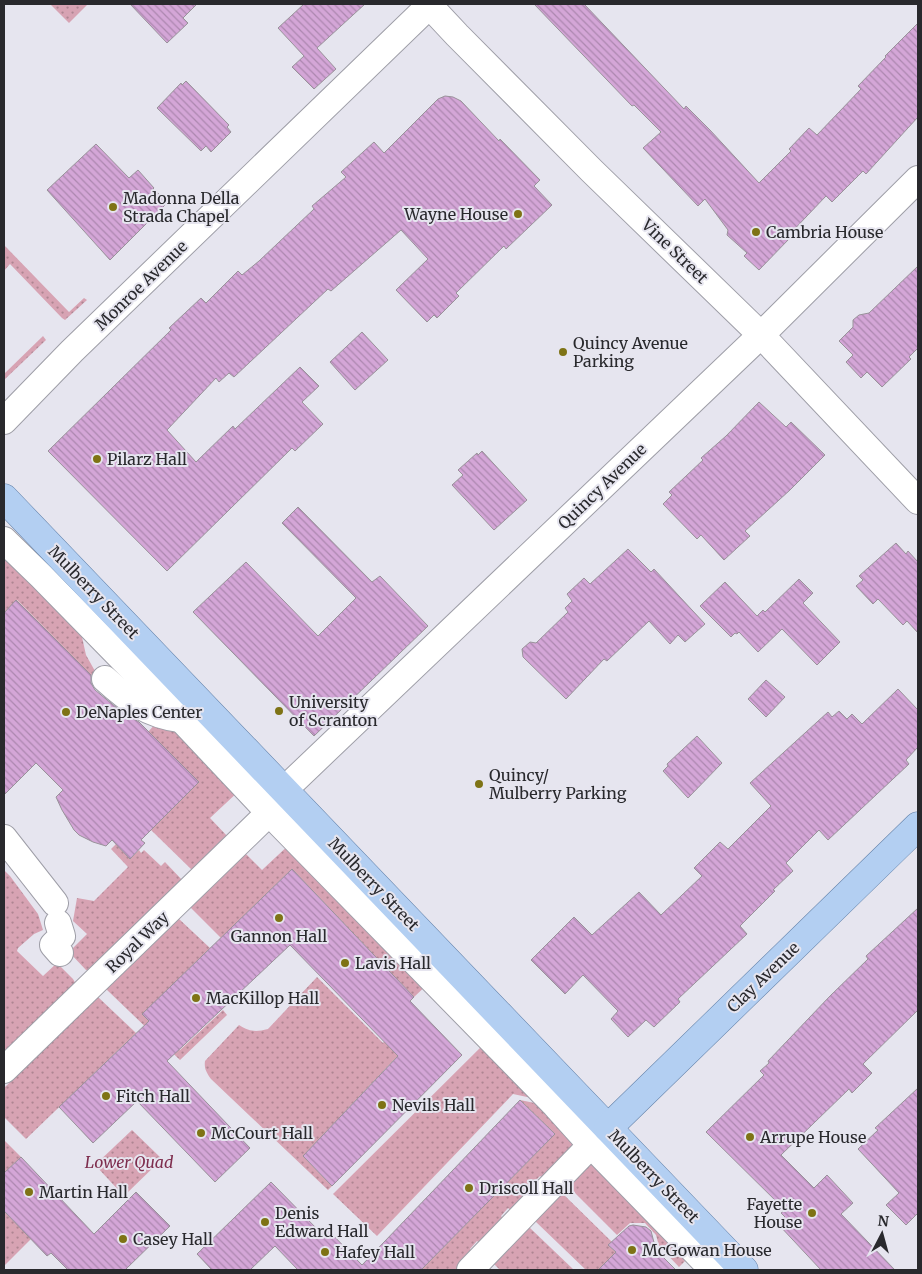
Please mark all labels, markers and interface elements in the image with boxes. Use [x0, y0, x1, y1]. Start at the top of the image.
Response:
place label: Madonna Della Strada Chapel [123, 188, 240, 226]
marker: Madonna Della Strada Chapel [107, 201, 119, 213]
place label: Wayne House [403, 204, 508, 224]
marker: Wayne House [512, 208, 524, 220]
street label: Vine Street [637, 214, 713, 288]
place label: Cambria House [766, 222, 883, 242]
marker: Cambria House [750, 226, 762, 238]
street label: Monroe Avenue [91, 236, 191, 334]
place label: Quincy Avenue Parking [573, 333, 688, 371]
marker: Quincy Avenue Parking [557, 346, 569, 358]
street label: Quincy Avenue [554, 439, 650, 533]
place label: Pilarz Hall [107, 449, 187, 469]
marker: Pilarz Hall [91, 453, 103, 465]
street label: Mulberry Street [44, 541, 144, 643]
place label: University of Scranton [289, 692, 378, 730]
place label: DeNaples Center [76, 702, 202, 722]
marker: University of Scranton [273, 705, 285, 717]
marker: DeNaples Center [60, 706, 72, 718]
place label: Quincy/ Mulberry Parking [489, 765, 627, 803]
marker: Quincy/ Mulberry Parking [473, 778, 485, 790]
street label: Mulberry Street [324, 833, 424, 935]
street label: Royal Way [101, 907, 173, 977]
marker: Gannon Hall [273, 912, 285, 924]
place label: Gannon Hall [231, 926, 327, 946]
street label: Clay Avenue [723, 938, 803, 1016]
place label: Lavis Hall [355, 953, 431, 973]
marker: Lavis Hall [339, 957, 351, 969]
place label: MacKillop Hall [206, 988, 319, 1008]
marker: MacKillop Hall [190, 992, 202, 1004]
place label: Fitch Hall [116, 1086, 190, 1106]
marker: Fitch Hall [100, 1090, 112, 1102]
place label: Nevils Hall [392, 1095, 475, 1115]
marker: Nevils Hall [376, 1099, 388, 1111]
place label: McCourt Hall [211, 1123, 313, 1143]
street label: Mulberry Street [604, 1125, 704, 1227]
marker: McCourt Hall [195, 1127, 207, 1139]
place label: Arrupe House [759, 1127, 866, 1147]
marker: Arrupe House [744, 1131, 756, 1143]
park label: Lower Quad [85, 1152, 174, 1172]
place label: Driscoll Hall [479, 1178, 574, 1198]
place label: Martin Hall [39, 1182, 128, 1202]
marker: Driscoll Hall [463, 1182, 475, 1194]
marker: Martin Hall [23, 1186, 35, 1198]
place label: Fayette House [746, 1194, 802, 1232]
place label: Denis Edward Hall [275, 1203, 368, 1241]
marker: Fayette House [806, 1207, 818, 1219]
north arrow [857, 1209, 907, 1259]
text: N [877, 1212, 890, 1231]
marker: Denis Edward Hall [259, 1216, 271, 1228]
place label: Casey Hall [133, 1229, 213, 1249]
marker: Casey Hall [117, 1233, 129, 1245]
place label: McGowan House [642, 1240, 772, 1260]
place label: Hafey Hall [335, 1242, 415, 1262]
marker: McGowan House [626, 1244, 638, 1256]
marker: Hafey Hall [319, 1246, 331, 1258]

